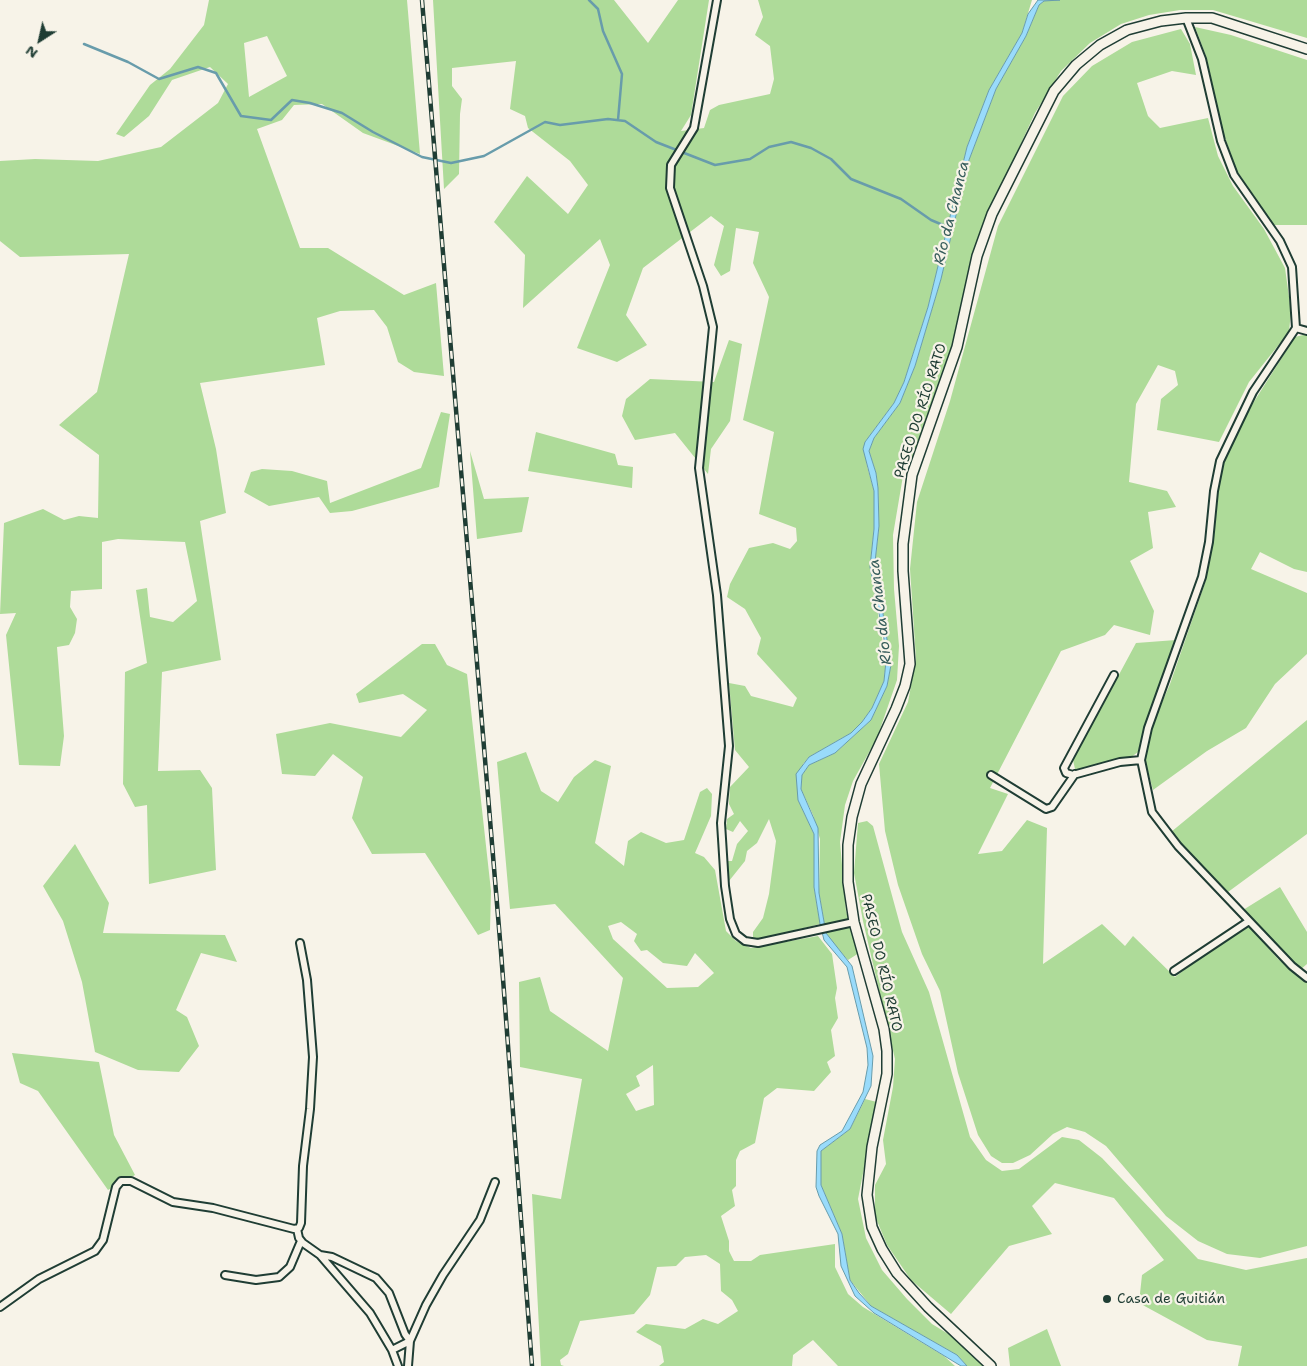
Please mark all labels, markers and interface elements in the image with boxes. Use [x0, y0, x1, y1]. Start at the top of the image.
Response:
north arrow [15, 15, 65, 65]
text: N [22, 42, 41, 63]
water label: Río da Chanca [930, 159, 974, 267]
street label: PASEO DO RÍO RATO [891, 342, 951, 480]
water label: Río da Chanca [866, 558, 896, 666]
street label: PASEO DO RÍO RATO [857, 893, 905, 1033]
place label: Casa de Guitián [1117, 1291, 1225, 1307]
marker: Casa de Guitián [1101, 1293, 1113, 1305]

